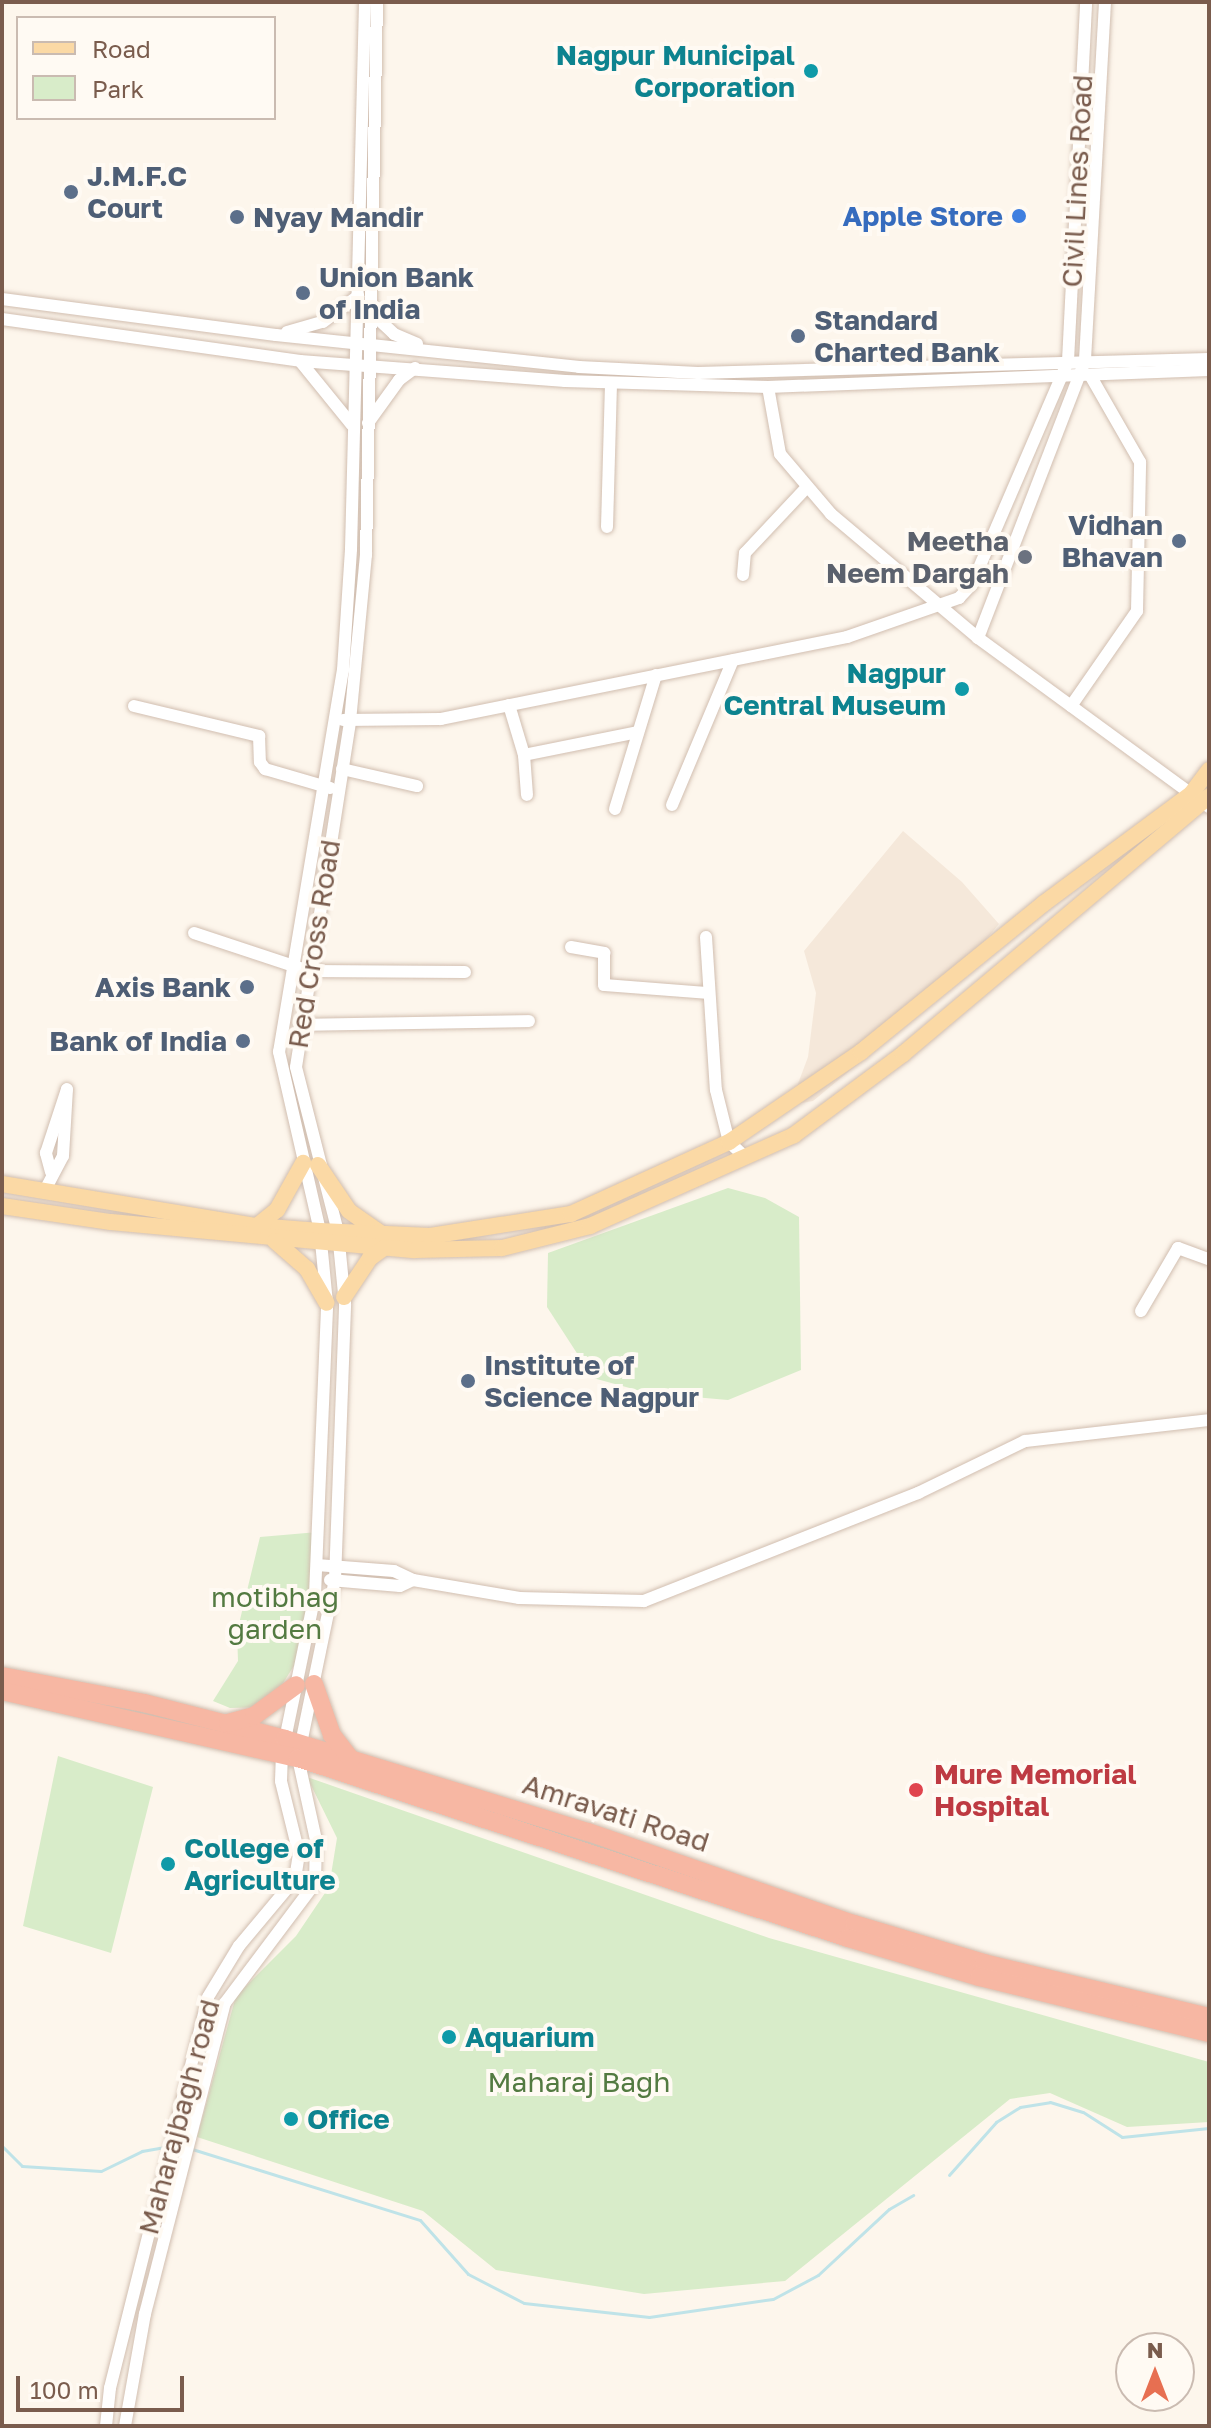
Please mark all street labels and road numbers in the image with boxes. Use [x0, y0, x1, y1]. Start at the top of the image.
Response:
street label: Civil Lines Road [1055, 74, 1099, 288]
street label: Red Cross Road [281, 837, 347, 1051]
street label: Amravati Road [518, 1767, 714, 1859]
street label: Maharajbagh road [131, 1996, 227, 2238]

